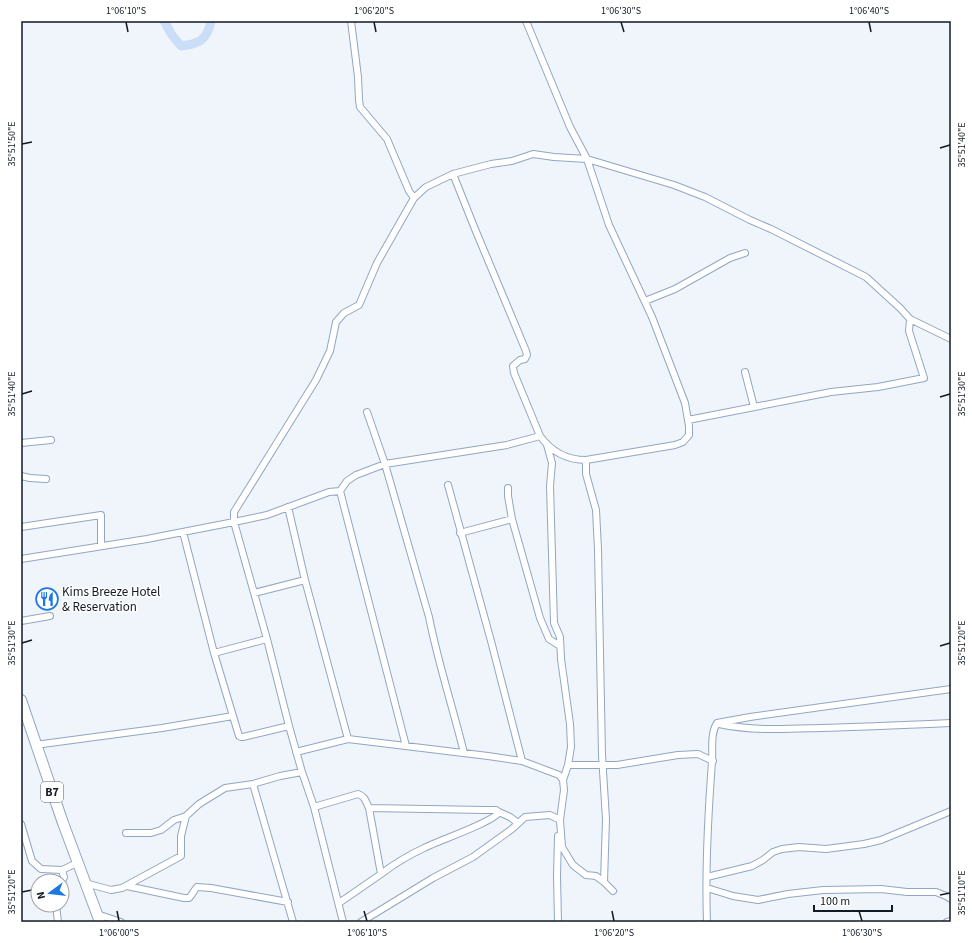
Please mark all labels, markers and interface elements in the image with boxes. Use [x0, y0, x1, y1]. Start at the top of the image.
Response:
text: 1°06'10"S [106, 4, 146, 18]
text: 1°06'20"S [354, 4, 394, 18]
text: 1°06'30"S [601, 4, 641, 18]
text: 1°06'40"S [849, 4, 889, 18]
text: 35°51'50"E [5, 121, 19, 167]
text: 35°51'40"E [955, 122, 969, 168]
text: 35°51'40"E [5, 371, 19, 417]
text: 35°51'30"E [955, 371, 969, 417]
place label: Kims Breeze Hotel & Reservation [62, 583, 160, 616]
restaurant icon: Kims Breeze Hotel & Reservation [34, 586, 60, 612]
text: 35°51'30"E [5, 620, 19, 666]
text: 35°51'20"E [955, 620, 969, 666]
road number: B7 [41, 782, 63, 802]
text: 35°51'20"E [5, 869, 19, 915]
text: 35°51'10"E [955, 870, 969, 916]
north arrow [30, 873, 70, 913]
scale bar [814, 887, 892, 913]
text: N [33, 890, 49, 901]
text: 100 m [820, 893, 850, 910]
text: 1°06'00"S [99, 926, 139, 940]
text: 1°06'10"S [347, 926, 387, 940]
text: 1°06'20"S [594, 926, 634, 940]
text: 1°06'30"S [842, 926, 882, 940]

